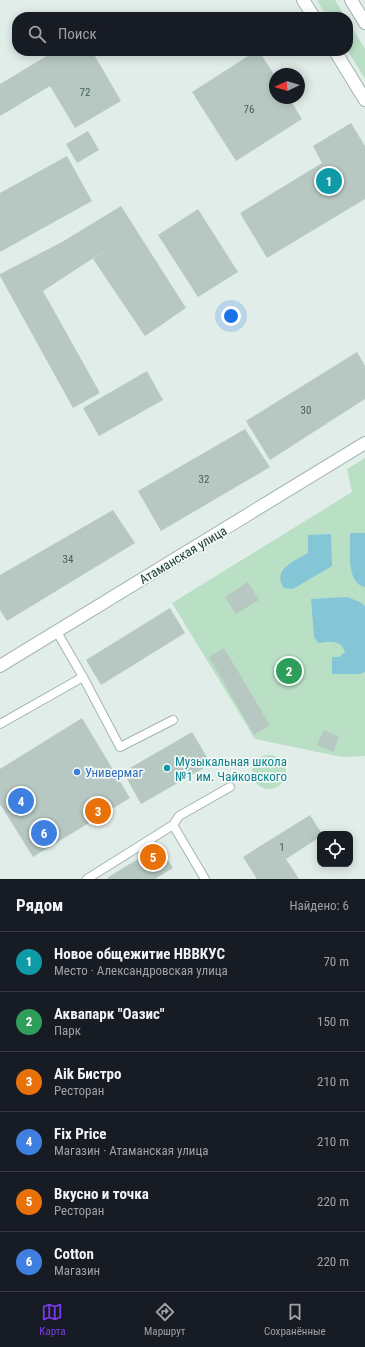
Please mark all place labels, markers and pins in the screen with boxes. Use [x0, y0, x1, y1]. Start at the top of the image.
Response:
pin: 1 [316, 166, 342, 196]
pin: 2 [276, 656, 302, 686]
place label: Музыкальная школа №1 им. Чайковского [175, 754, 287, 784]
marker: Музыкальная школа №1 им. Чайковского [162, 763, 172, 773]
place label: Универмаг [85, 765, 143, 780]
marker: Универмаг [72, 767, 82, 777]
pin: 4 [8, 786, 34, 816]
pin: 3 [85, 796, 111, 826]
pin: 6 [31, 818, 57, 848]
pin: 5 [140, 842, 166, 872]

